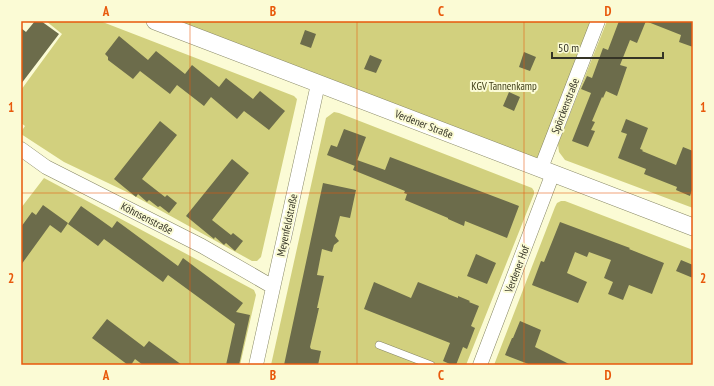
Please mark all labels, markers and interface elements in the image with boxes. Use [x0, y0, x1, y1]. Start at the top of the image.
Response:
text: A [102, 3, 110, 20]
text: B [270, 3, 276, 20]
text: C [438, 3, 444, 20]
text: D [605, 3, 612, 20]
scale bar [552, 34, 663, 60]
text: 50 m [558, 40, 579, 55]
street label: Spörckenstraße [548, 76, 582, 136]
park label: KGV Tannenkamp [471, 79, 537, 93]
text: 1 [8, 99, 14, 116]
text: 1 [700, 99, 706, 116]
street label: Verdener Straße [392, 106, 455, 142]
street label: Meyenfeldstraße [274, 192, 301, 258]
street label: Köhnsenstraße [119, 199, 176, 237]
street label: Verdener Hof [501, 242, 533, 296]
text: 2 [8, 270, 14, 287]
text: 2 [700, 270, 706, 287]
text: A [102, 367, 110, 384]
text: B [270, 367, 276, 384]
text: C [438, 367, 444, 384]
text: D [605, 367, 612, 384]

